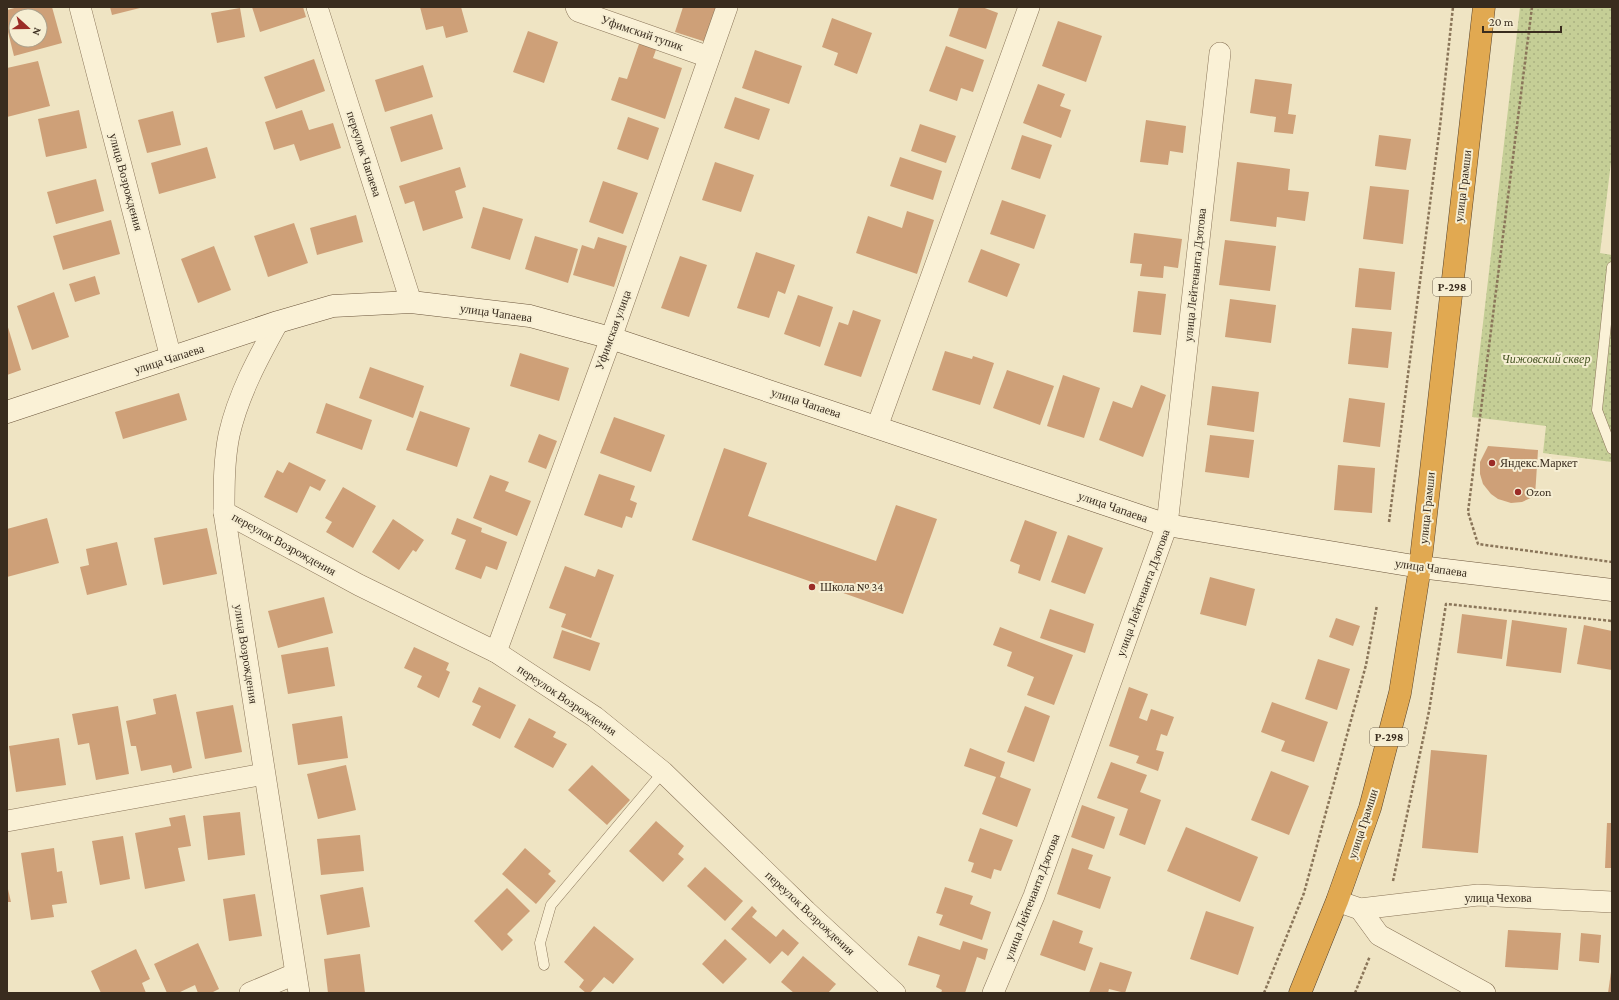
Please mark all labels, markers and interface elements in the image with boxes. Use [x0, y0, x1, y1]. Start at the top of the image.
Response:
north arrow [8, 8, 48, 48]
scale bar [1483, 8, 1561, 34]
street label: Уфимский тупик [599, 12, 685, 54]
text: 20 m [1489, 15, 1514, 29]
text: N [30, 26, 44, 38]
street label: переулок Чапаева [344, 109, 385, 199]
street label: улица Возрождения [106, 132, 146, 233]
street label: улица Грамши [1452, 149, 1474, 223]
street label: улица Лейтенанта Дзотова [1181, 207, 1209, 343]
road number: Р-298 [1433, 278, 1471, 296]
street label: Уфимская улица [592, 288, 634, 372]
street label: улица Чапаева [459, 301, 534, 325]
street label: улица Чапаева [132, 341, 206, 377]
park label: Чижовский сквер [1502, 352, 1590, 366]
street label: улица Чапаева [769, 385, 843, 421]
place label: Яндекс.Маркет [1500, 456, 1578, 470]
marker: Яндекс.Маркет [1487, 458, 1497, 468]
street label: улица Грамши [1416, 471, 1438, 545]
place label: Ozon [1526, 485, 1552, 499]
marker: Ozon [1513, 487, 1523, 497]
street label: улица Чапаева [1076, 489, 1150, 526]
street label: переулок Возрождения [230, 510, 339, 579]
street label: улица Лейтенанта Дзотова [1113, 527, 1173, 659]
street label: улица Чапаева [1394, 556, 1469, 580]
place label: Школа № 34 [820, 580, 883, 594]
marker: Школа № 34 [807, 582, 817, 592]
street label: улица Возрождения [231, 603, 261, 705]
street label: переулок Возрождения [515, 662, 620, 739]
road number: Р-298 [1370, 728, 1408, 746]
street label: улица Грамши [1345, 787, 1381, 861]
street label: улица Лейтенанта Дзотова [1001, 831, 1063, 962]
street label: переулок Возрождения [762, 868, 858, 958]
street label: улица Чехова [1464, 891, 1532, 905]

